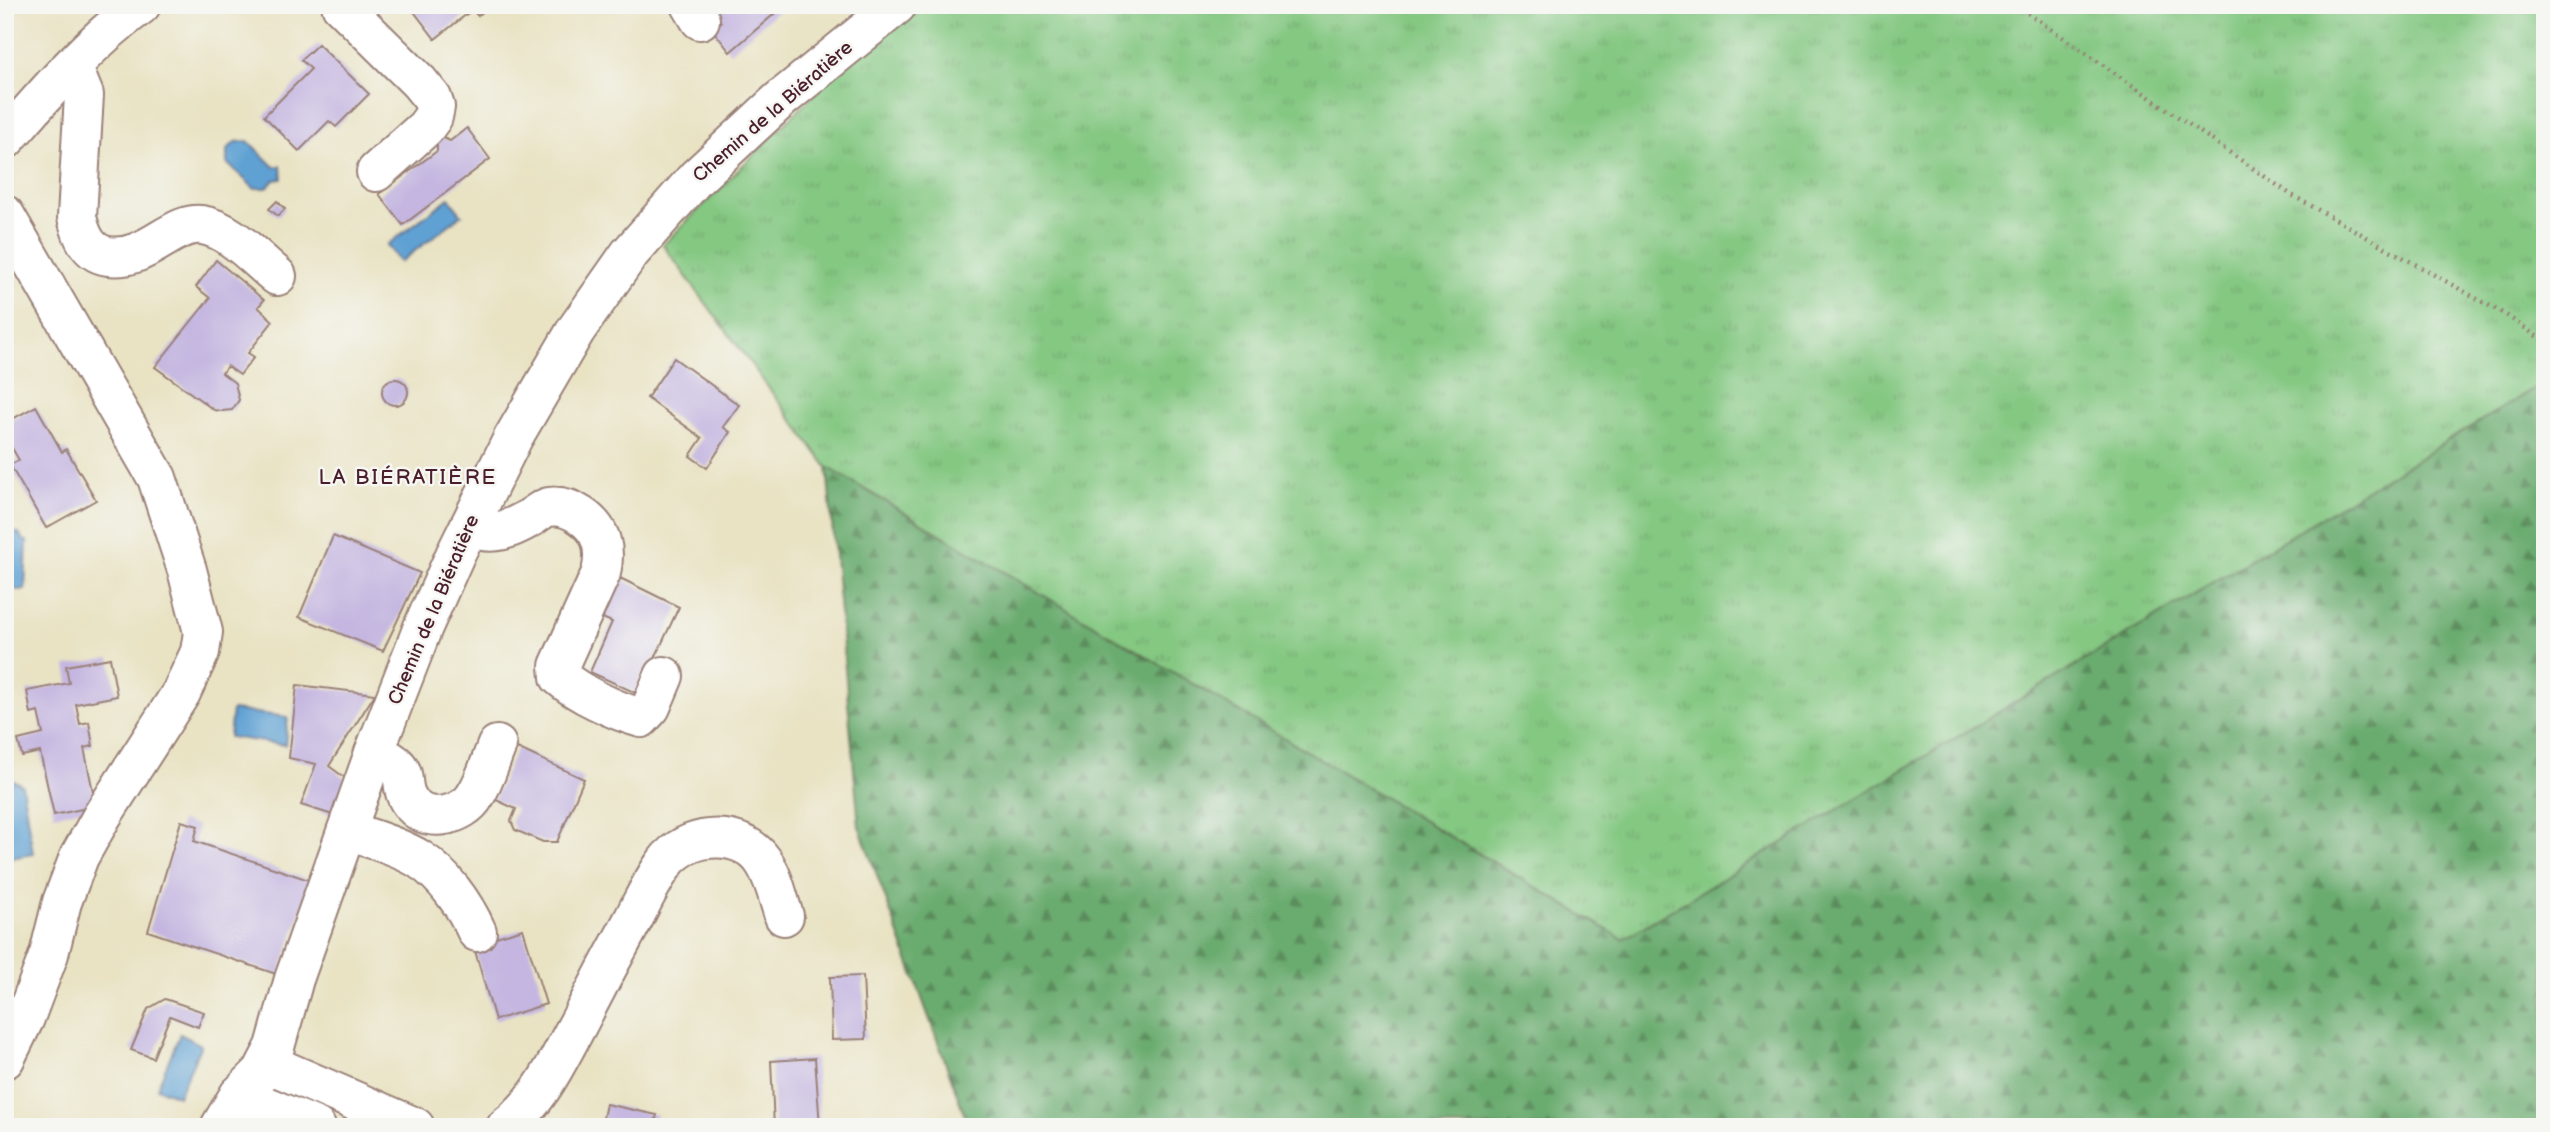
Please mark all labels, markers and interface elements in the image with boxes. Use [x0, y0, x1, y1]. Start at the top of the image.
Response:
street label: Chemin de la Biératière [688, 36, 858, 188]
district label: LA BIÉRATIÈRE [319, 465, 497, 490]
street label: Chemin de la Biératière [384, 512, 484, 708]

